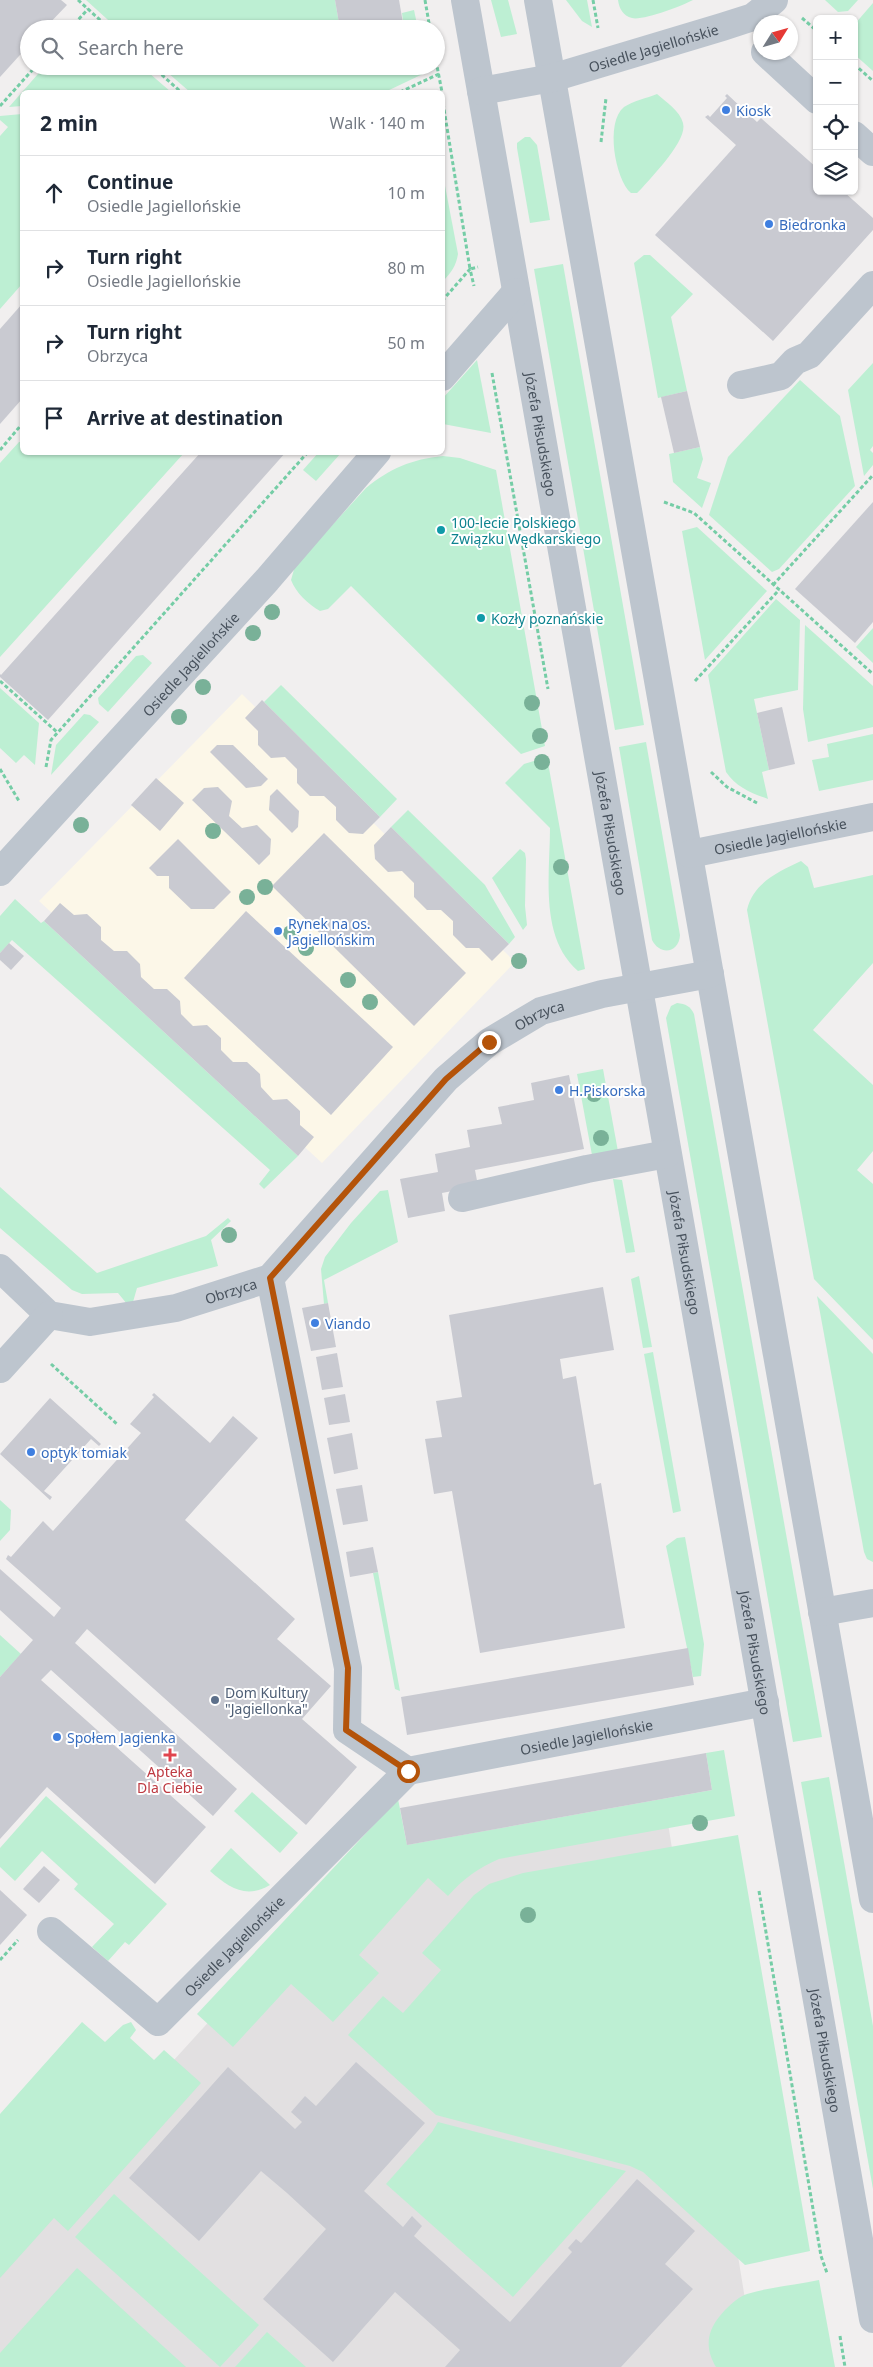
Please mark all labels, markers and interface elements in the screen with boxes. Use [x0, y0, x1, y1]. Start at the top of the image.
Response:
north arrow [753, 15, 798, 60]
map controls [813, 15, 858, 195]
button: + [813, 15, 858, 60]
street label: Osiedle Jagiellońskie [586, 19, 721, 76]
search box [20, 20, 445, 75]
icon: search [38, 34, 66, 62]
text: Search here [78, 35, 184, 61]
button: − [813, 60, 858, 105]
place label: Kiosk [736, 101, 771, 120]
marker: Kiosk [720, 104, 732, 116]
button: locate [813, 105, 858, 150]
text: 2 min [40, 109, 98, 137]
text: Walk · 140 m [330, 112, 425, 134]
button: layers [813, 150, 858, 195]
text: Continue [87, 169, 173, 195]
icon: ahead [40, 179, 68, 207]
text: 10 m [388, 182, 425, 204]
text: Osiedle Jagiellońskie [87, 195, 241, 217]
place label: Biedronka [779, 215, 846, 234]
marker: Biedronka [763, 218, 775, 230]
text: Turn right [87, 244, 182, 270]
icon: right [40, 254, 68, 282]
text: 80 m [388, 257, 425, 279]
text: Osiedle Jagiellońskie [87, 270, 241, 292]
text: Turn right [87, 319, 182, 345]
icon: right [40, 329, 68, 357]
text: 50 m [388, 332, 425, 354]
text: Obrzyca [87, 345, 148, 367]
street label: Józefa Piłsudskiego [521, 369, 562, 498]
icon: arrive [40, 404, 68, 432]
text: Arrive at destination [87, 405, 283, 431]
place label: 100-lecie Polskiego Związku Wędkarskiego [451, 513, 601, 548]
marker: 100-lecie Polskiego Związku Wędkarskiego [435, 524, 447, 536]
street label: Osiedle Jagiellońskie [138, 608, 243, 720]
place label: Kozły poznańskie [491, 609, 603, 628]
marker: Kozły poznańskie [475, 612, 487, 624]
street label: Józefa Piłsudskiego [591, 768, 632, 897]
street label: Osiedle Jagiellońskie [712, 813, 848, 858]
place label: Rynek na os. Jagiellońskim [286, 914, 375, 949]
marker: Rynek na os. Jagiellońskim [272, 925, 284, 937]
street label: Obrzyca [510, 996, 566, 1035]
route end [478, 1031, 501, 1054]
place label: H.Piskorska [569, 1081, 646, 1100]
marker: H.Piskorska [553, 1084, 565, 1096]
street label: Józefa Piłsudskiego [665, 1187, 706, 1316]
street label: Obrzyca [202, 1273, 259, 1308]
place label: Viando [325, 1314, 371, 1333]
marker: Viando [309, 1317, 321, 1329]
place label: optyk tomiak [41, 1443, 127, 1462]
marker: optyk tomiak [25, 1446, 37, 1458]
street label: Józefa Piłsudskiego [735, 1587, 776, 1716]
place label: Dom Kultury "Jagiellonka" [225, 1683, 309, 1718]
marker: Dom Kultury "Jagiellonka" [209, 1694, 221, 1706]
street label: Osiedle Jagiellońskie [518, 1714, 655, 1759]
place label: Społem Jagienka [67, 1728, 176, 1747]
marker: Społem Jagienka [51, 1731, 63, 1743]
marker: Apteka Dla Ciebie [164, 1749, 176, 1761]
route start [397, 1760, 420, 1783]
place label: Apteka Dla Ciebie [137, 1762, 203, 1797]
street label: Osiedle Jagiellońskie [180, 1891, 288, 2000]
street label: Józefa Piłsudskiego [805, 1985, 846, 2114]

